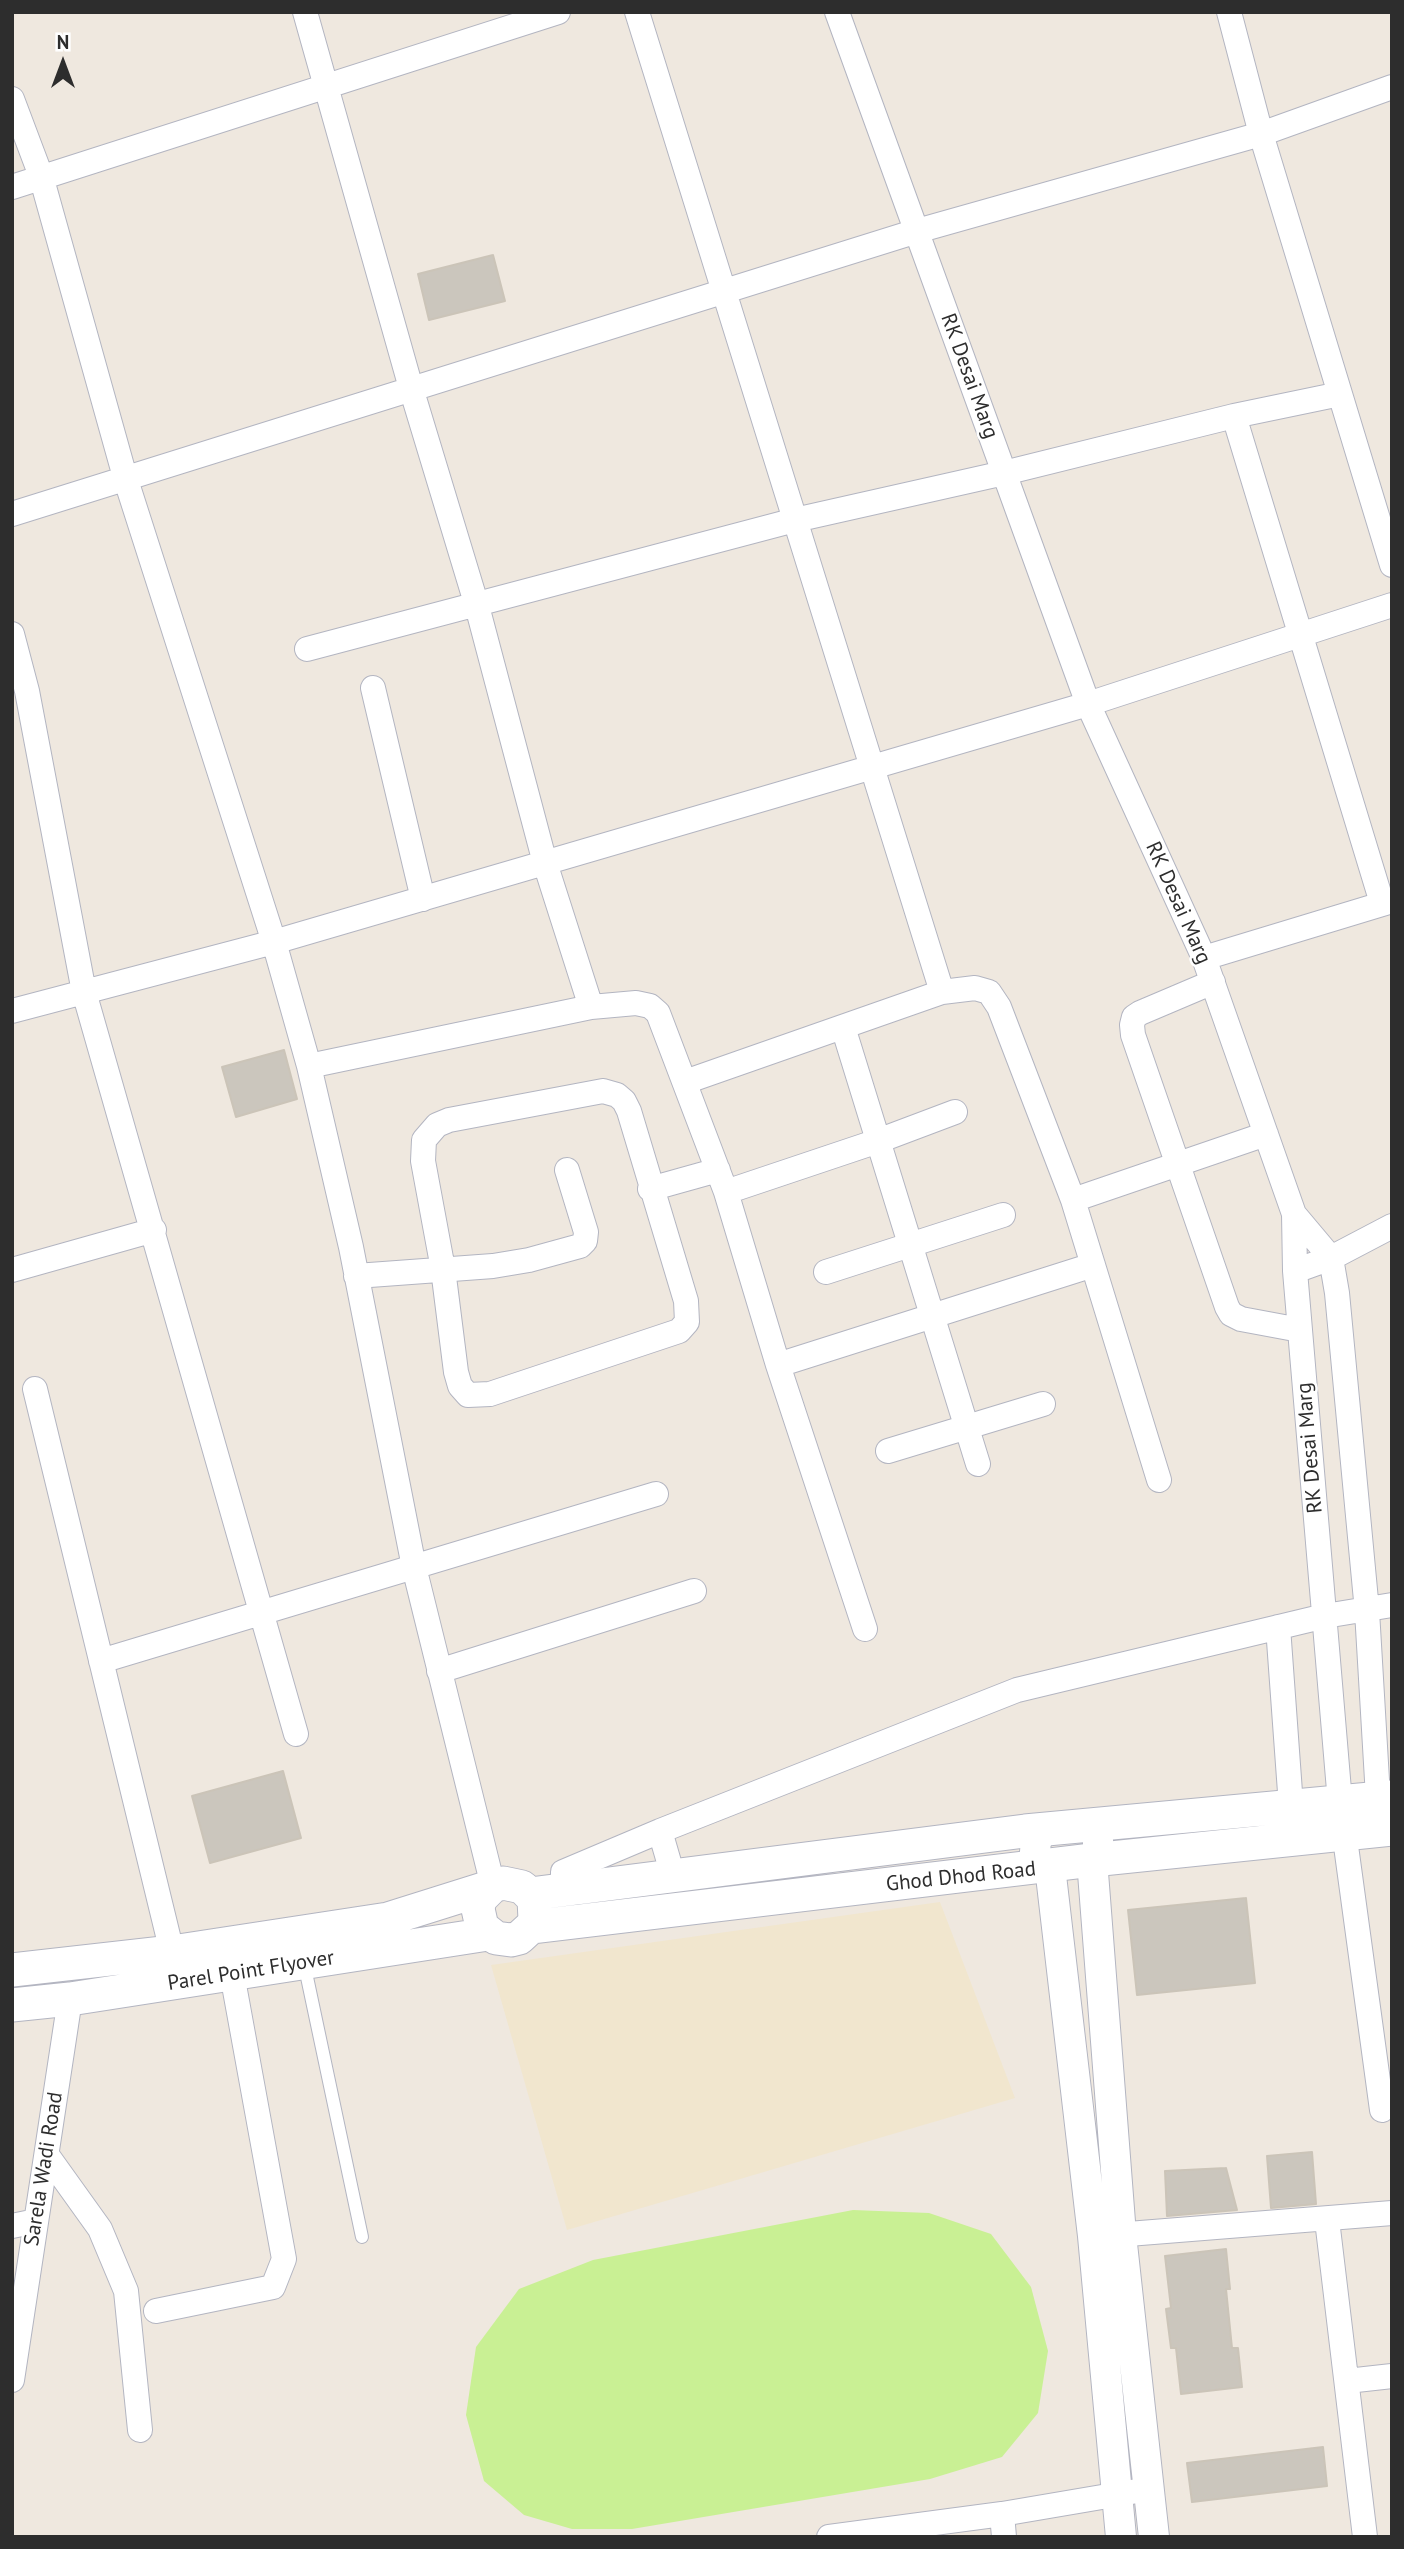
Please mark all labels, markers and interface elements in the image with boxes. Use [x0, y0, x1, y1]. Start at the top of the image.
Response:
north arrow [28, 28, 98, 98]
text: N [57, 30, 69, 54]
street label: RK Desai Marg [935, 310, 1003, 442]
street label: RK Desai Marg [1140, 838, 1216, 968]
street label: RK Desai Marg [1292, 1382, 1328, 1514]
street label: Ghod Dhod Road [885, 1857, 1037, 1897]
street label: Parel Point Flyover [166, 1945, 336, 1997]
street label: Sarela Wadi Road [19, 2090, 69, 2248]

